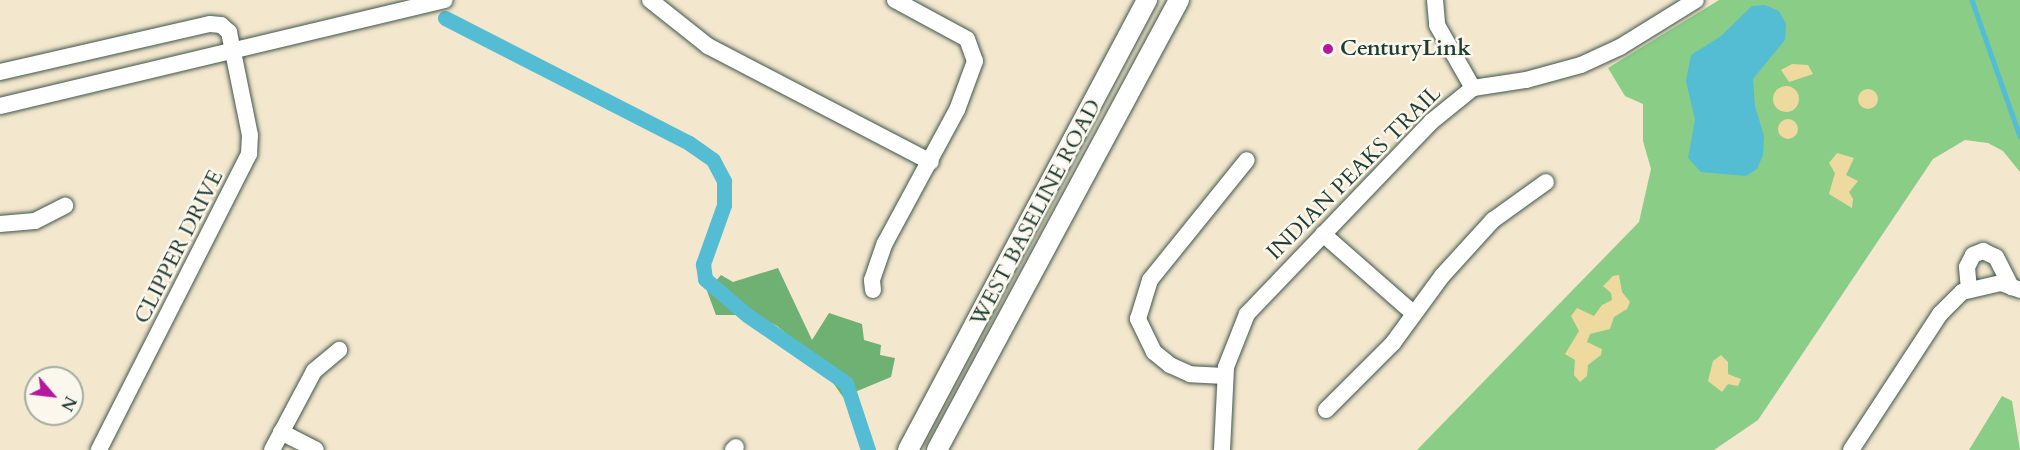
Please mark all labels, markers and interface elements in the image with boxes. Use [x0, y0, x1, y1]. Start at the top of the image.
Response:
place label: CenturyLink [1340, 36, 1471, 62]
marker: CenturyLink [1321, 42, 1335, 56]
street label: INDIAN PEAKS TRAIL [1261, 80, 1447, 266]
street label: WEST BASELINE ROAD [965, 95, 1107, 331]
street label: CLIPPER DRIVE [129, 166, 229, 328]
north arrow [24, 366, 84, 426]
text: N [55, 392, 81, 415]

